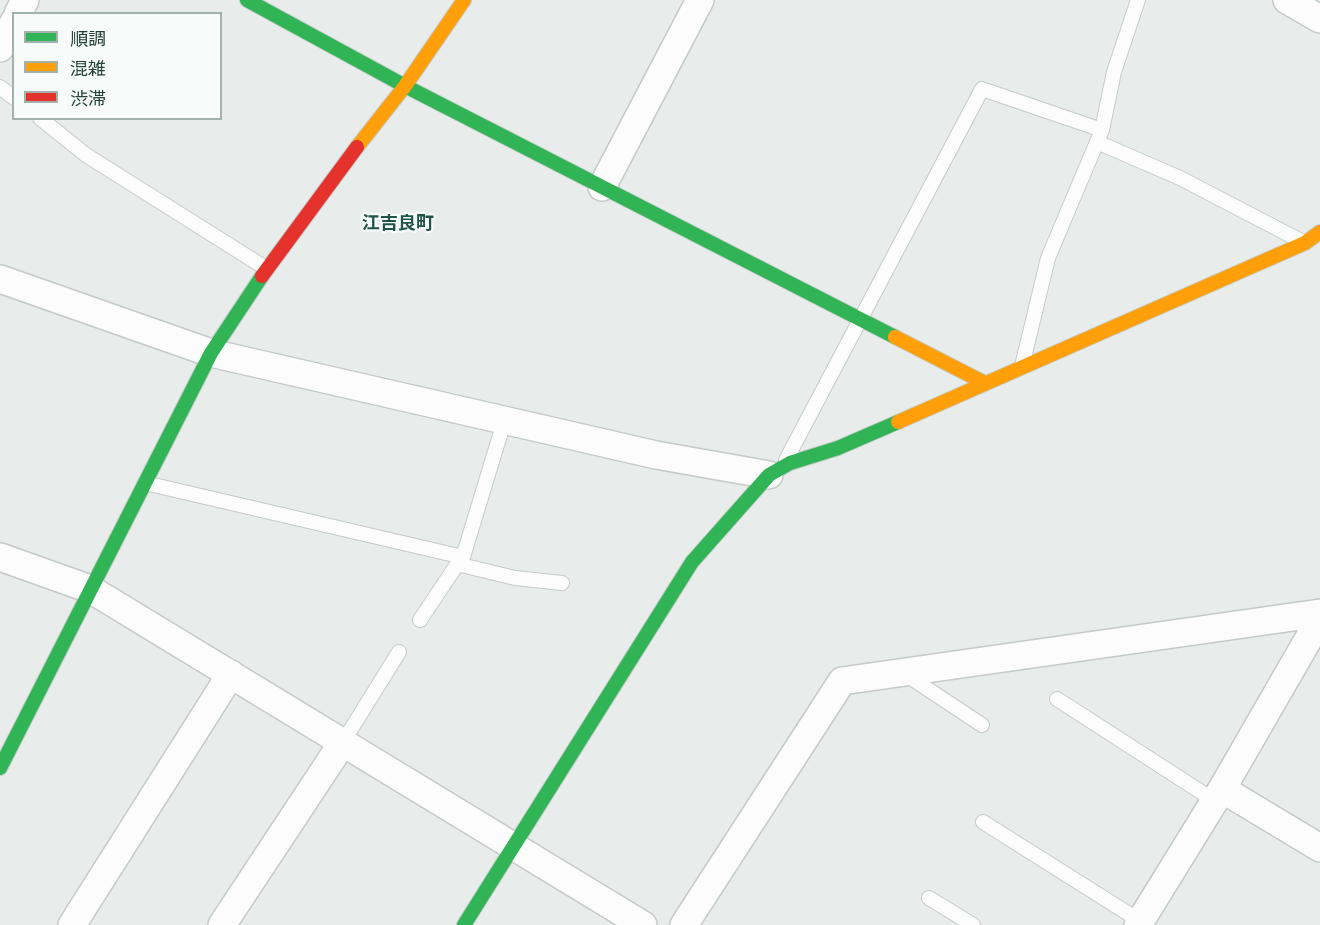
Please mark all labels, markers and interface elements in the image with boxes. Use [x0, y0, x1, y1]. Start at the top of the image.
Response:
legend [12, 12, 222, 120]
text: 順調 [70, 26, 106, 51]
text: 混雑 [70, 56, 106, 81]
text: 渋滞 [70, 86, 106, 111]
district label: 江吉良町 [362, 213, 434, 235]

